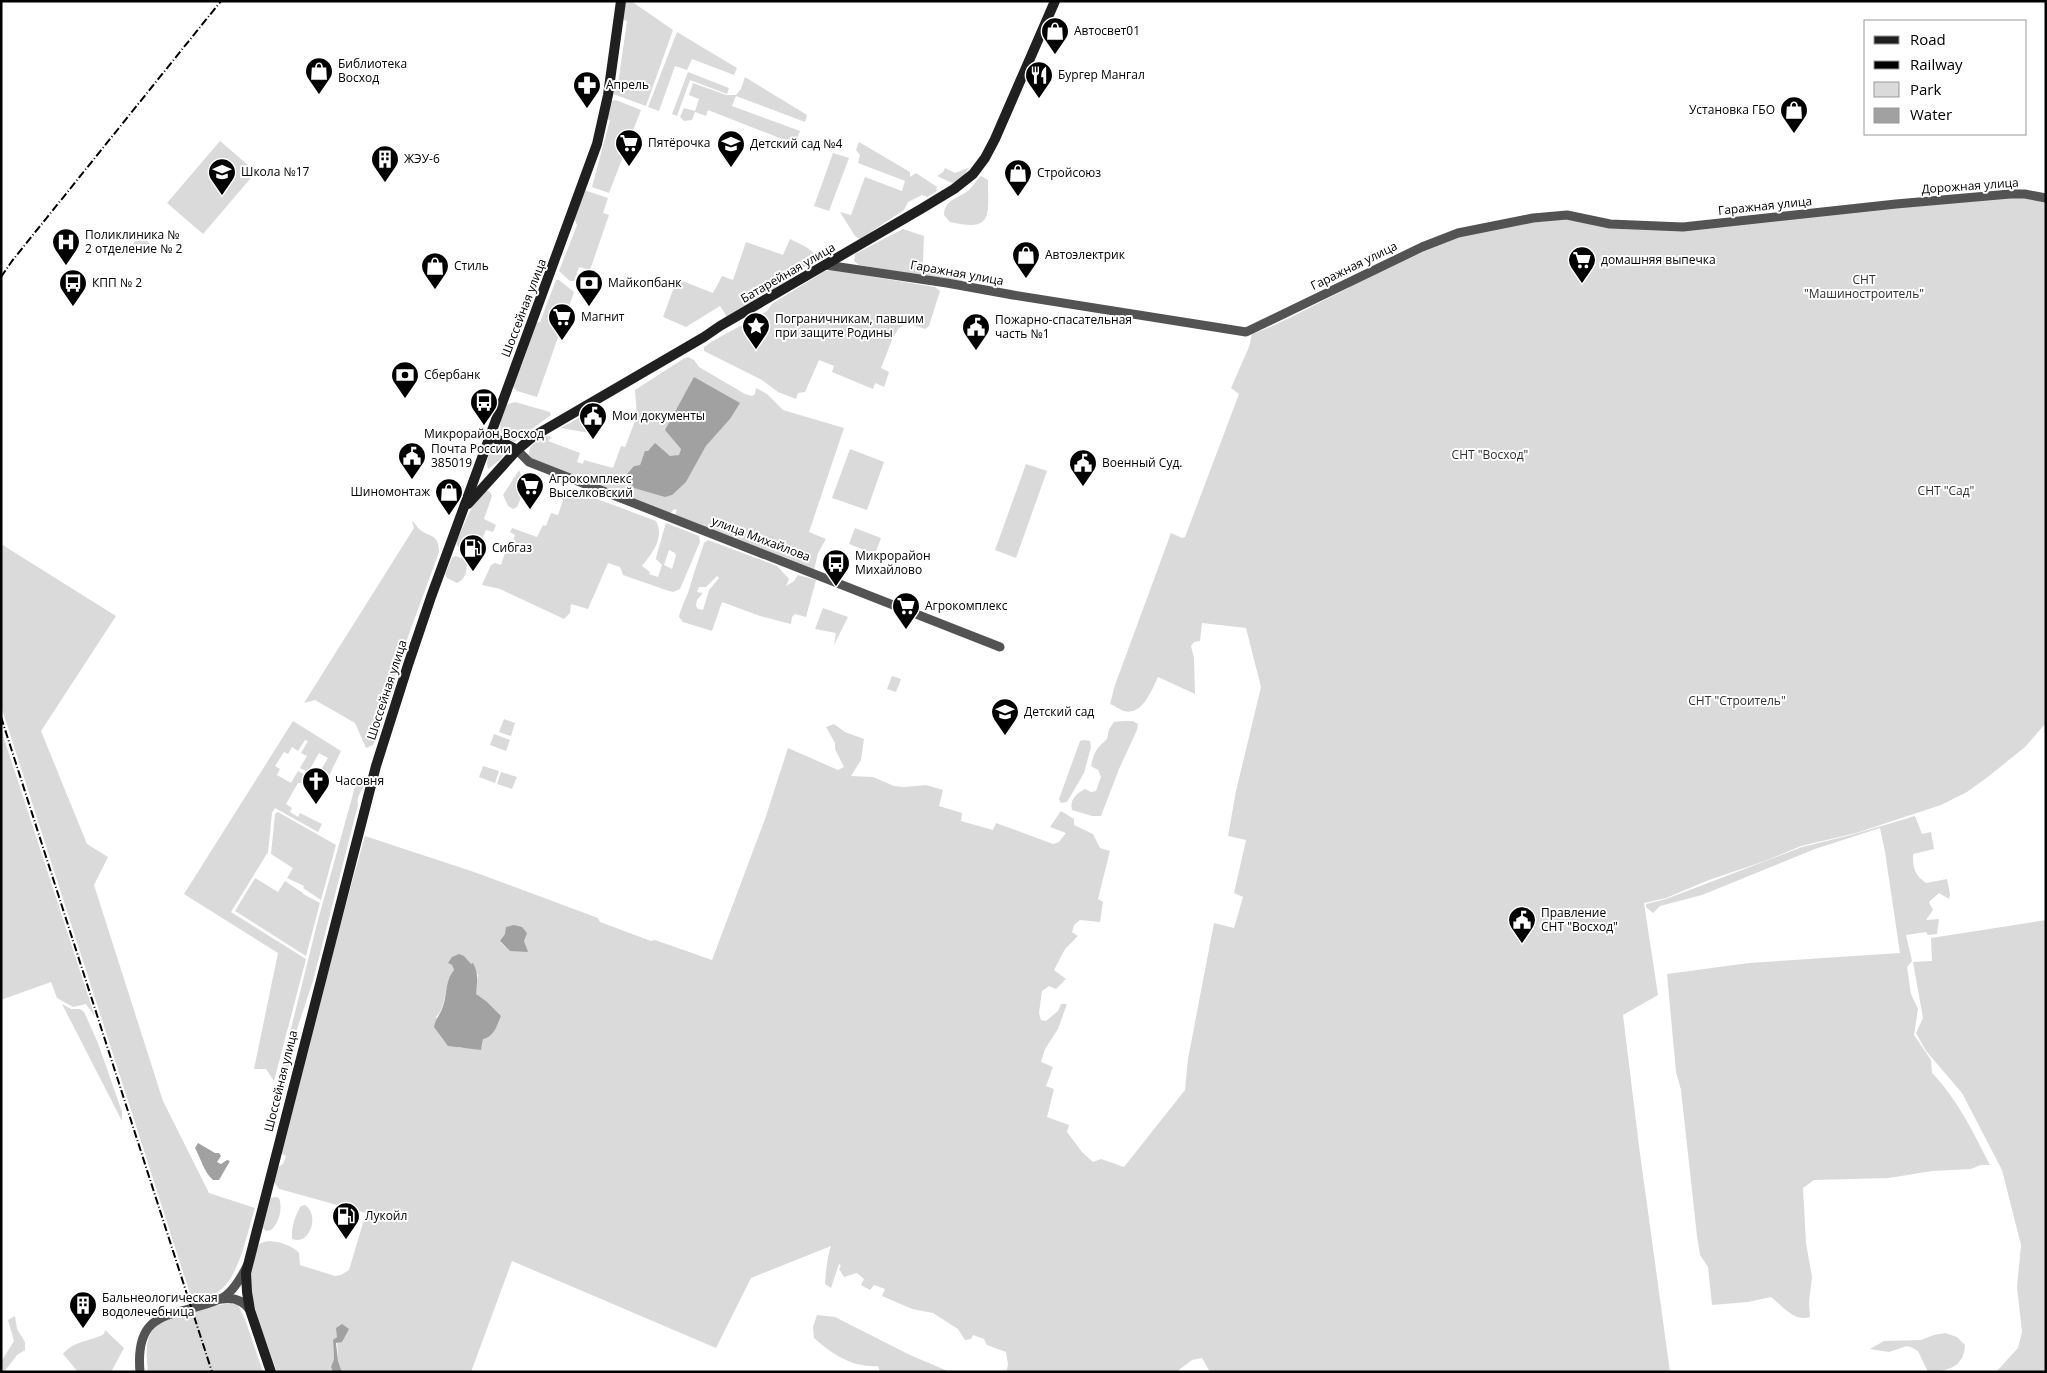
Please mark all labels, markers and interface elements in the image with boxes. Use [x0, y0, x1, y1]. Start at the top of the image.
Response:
shop icon: Автосвет01 [1040, 16, 1070, 55]
legend [1864, 20, 2027, 135]
place label: Автосвет01 [1074, 22, 1140, 39]
text: Road [1910, 29, 1946, 49]
text: Railway [1910, 54, 1963, 74]
place label: Библиотека Восход [338, 55, 407, 86]
shop icon: Библиотека Восход [304, 56, 334, 95]
restaurant icon: Бургер Мангал [1024, 60, 1054, 99]
place label: Бургер Мангал [1058, 66, 1145, 83]
pharmacy icon: Апрель [572, 70, 602, 109]
place label: Апрель [606, 76, 649, 93]
text: Park [1910, 79, 1941, 99]
shop icon: Установка ГБО [1779, 95, 1809, 134]
place label: Установка ГБО [1689, 101, 1775, 118]
text: Water [1910, 104, 1952, 124]
supermarket icon: Пятёрочка [614, 128, 644, 167]
school or university icon: Детский сад №4 [716, 129, 746, 168]
place label: Пятёрочка [648, 134, 710, 151]
place label: Детский сад №4 [750, 135, 843, 152]
building icon: ЖЭУ-6 [370, 144, 400, 183]
place label: ЖЭУ-6 [404, 150, 440, 167]
school or university icon: Школа №17 [207, 157, 237, 196]
shop icon: Стройсоюз [1003, 158, 1033, 197]
place label: Школа №17 [241, 163, 310, 180]
place label: Стройсоюз [1037, 164, 1101, 181]
street label: Дорожная улица [1921, 174, 2019, 197]
street label: Гаражная улица [1717, 192, 1813, 219]
place label: Поликлиника № 2 отделение № 2 [85, 226, 183, 257]
hospital icon: Поликлиника № 2 отделение № 2 [51, 227, 81, 266]
street label: Гаражная улица [1308, 237, 1400, 294]
street label: Батарейная улица [737, 239, 838, 307]
shop icon: Автоэлектрик [1011, 240, 1041, 279]
supermarket icon: домашняя выпечка [1567, 245, 1597, 284]
place label: Автоэлектрик [1045, 246, 1126, 263]
shop icon: Стиль [420, 251, 450, 290]
place label: домашняя выпечка [1601, 251, 1716, 268]
street label: Шоссейная улица [497, 256, 550, 360]
street label: Гаражная улица [909, 256, 1005, 289]
place label: Стиль [454, 257, 489, 274]
bus stop icon: КПП № 2 [58, 268, 88, 307]
bank icon: Майкопбанк [574, 268, 604, 307]
park label: СНТ "Машиностроитель" [1804, 271, 1924, 302]
place label: КПП № 2 [92, 274, 142, 291]
place label: Майкопбанк [608, 274, 682, 291]
supermarket icon: Магнит [547, 302, 577, 341]
place label: Магнит [581, 308, 625, 325]
place label: Пограничникам, павшим при защите Родины [775, 310, 924, 341]
place icon: Пограничникам, павшим при защите Родины [741, 311, 771, 350]
place label: Пожарно-спасательная часть №1 [995, 311, 1132, 342]
public building icon: Пожарно-спасательная часть №1 [961, 312, 991, 351]
bank icon: Сбербанк [390, 360, 420, 399]
place label: Сбербанк [424, 366, 481, 383]
bus stop icon: Микрорайон Восход [469, 387, 499, 426]
public building icon: Мои документы [578, 401, 608, 440]
place label: Мои документы [612, 407, 705, 424]
place label: Микрорайон Восход [424, 425, 544, 442]
place label: Почта России 385019 [431, 440, 511, 471]
public building icon: Почта России 385019 [397, 441, 427, 480]
park label: СНТ "Восход" [1452, 446, 1528, 463]
public building icon: Военный Суд. [1068, 448, 1098, 487]
place label: Военный Суд. [1102, 454, 1182, 471]
place label: Агрокомплекс Выселковский [549, 470, 633, 501]
supermarket icon: Агрокомплекс Выселковский [515, 471, 545, 510]
shop icon: Шиномонтаж [434, 477, 464, 516]
park label: СНТ "Сад" [1918, 482, 1974, 499]
place label: Шиномонтаж [350, 483, 430, 500]
street label: улица Михайлова [709, 512, 813, 565]
fuel station icon: Сибгаз [458, 533, 488, 572]
place label: Сибгаз [492, 539, 532, 556]
place label: Микрорайон Михайлово [855, 547, 931, 578]
bus stop icon: Микрорайон Михайлово [821, 548, 851, 587]
supermarket icon: Агрокомплекс [891, 591, 921, 630]
place label: Агрокомплекс [925, 597, 1008, 614]
street label: Шоссейная улица [362, 638, 411, 742]
park label: СНТ "Строитель" [1688, 692, 1786, 709]
school or university icon: Детский сад [990, 697, 1020, 736]
place label: Детский сад [1024, 703, 1094, 720]
church icon: Часовня [301, 766, 331, 805]
place label: Часовня [335, 772, 384, 789]
place label: Правление СНТ "Восход" [1541, 904, 1618, 935]
public building icon: Правление СНТ "Восход" [1507, 905, 1537, 944]
street label: Шоссейная улица [260, 1028, 301, 1133]
fuel station icon: Лукойл [331, 1201, 361, 1240]
place label: Лукойл [365, 1207, 407, 1224]
place label: Бальнеологическая водолечебница [102, 1289, 218, 1320]
building icon: Бальнеологическая водолечебница [68, 1290, 98, 1329]

